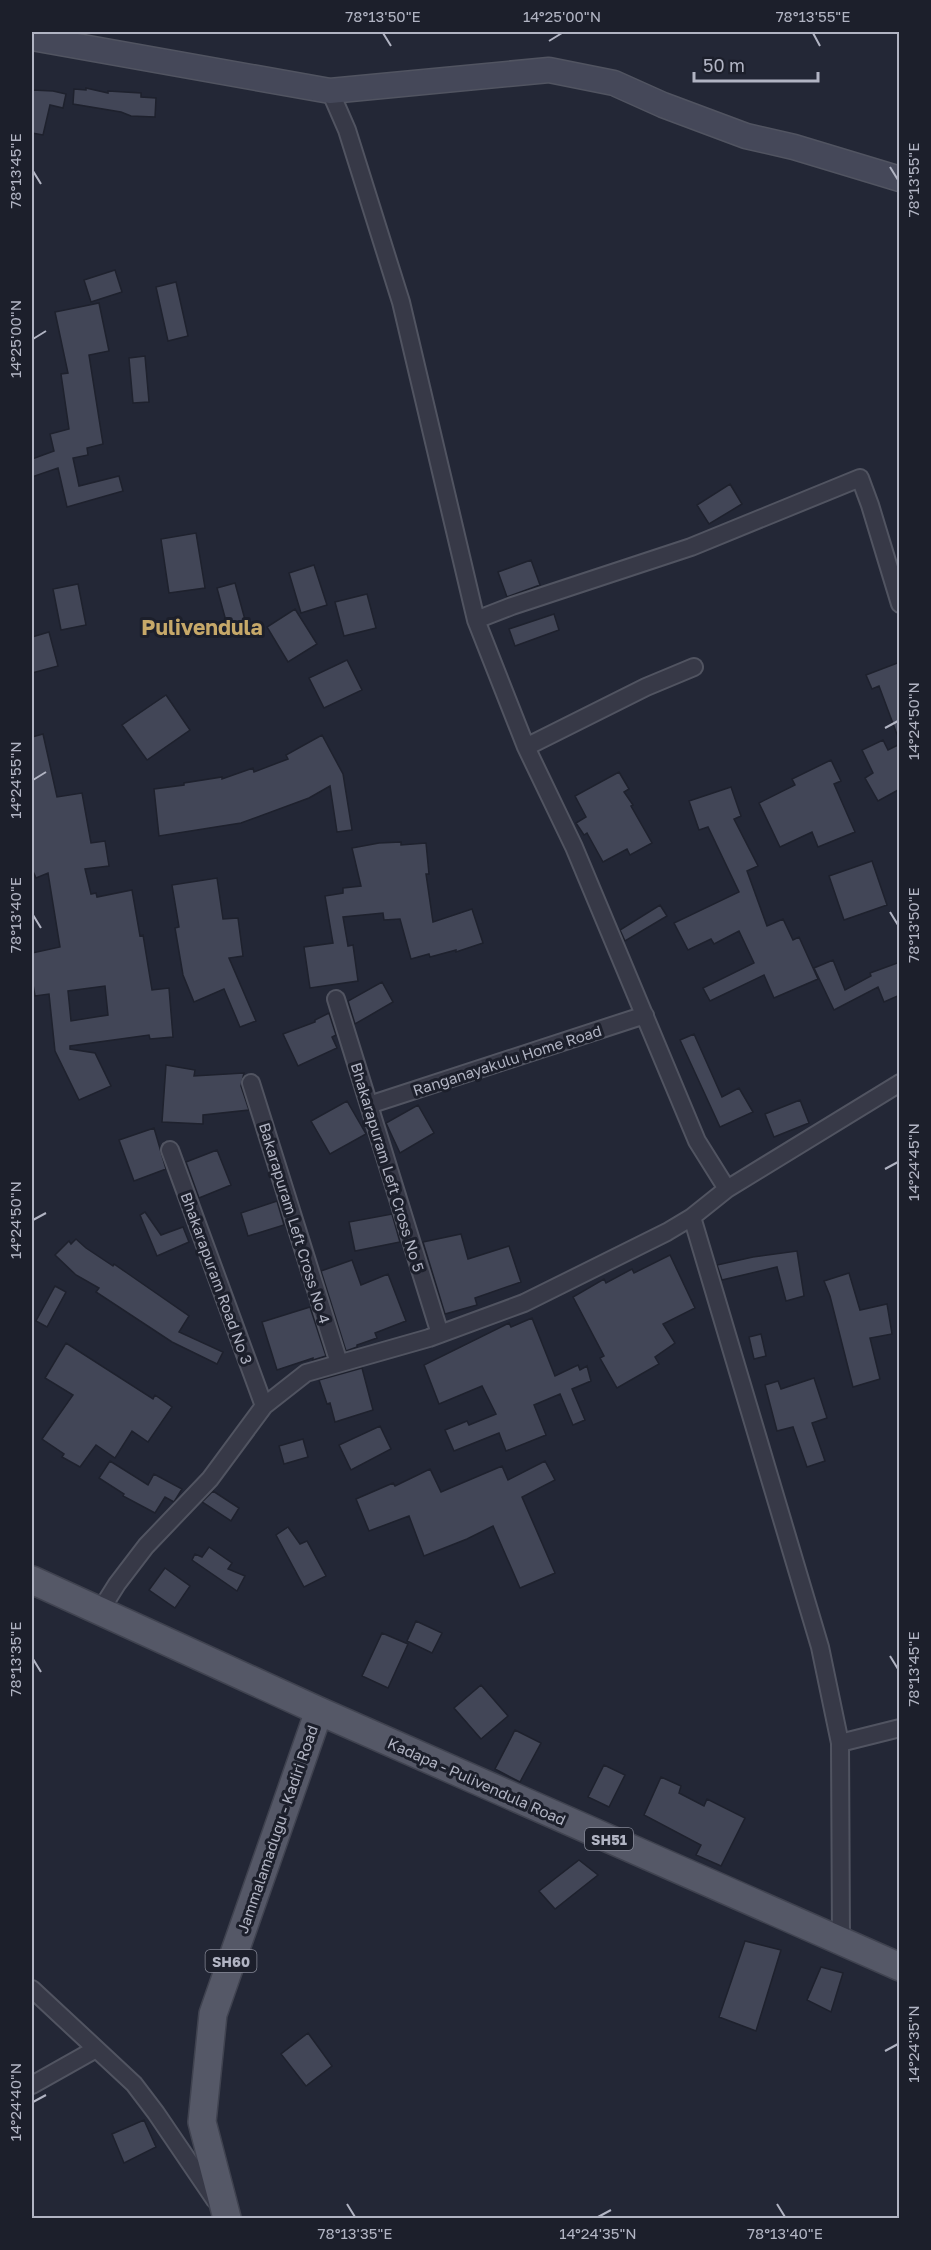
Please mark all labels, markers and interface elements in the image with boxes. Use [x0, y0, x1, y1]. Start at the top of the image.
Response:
text: 78°13'50"E [345, 7, 421, 25]
text: 14°25'00"N [523, 7, 601, 25]
text: 78°13'55"E [776, 7, 850, 25]
scale bar [694, 45, 818, 83]
text: 50 m [703, 54, 745, 76]
text: 78°13'45"E [6, 133, 24, 209]
text: 78°13'55"E [904, 143, 922, 217]
text: 14°25'00"N [6, 300, 24, 378]
district label: Pulivendula [141, 614, 263, 640]
text: 14°24'50"N [904, 682, 922, 760]
text: 14°24'55"N [6, 741, 24, 819]
text: 78°13'40"E [6, 877, 24, 953]
text: 78°13'50"E [904, 887, 922, 963]
street label: Ranganayakulu Home Road [410, 1021, 604, 1099]
street label: Bhakarapuram Left Cross No 5 [348, 1060, 428, 1274]
street label: Bakarapuram Left Cross No 4 [256, 1120, 334, 1326]
text: 14°24'45"N [904, 1123, 922, 1201]
text: 14°24'50"N [6, 1181, 24, 1259]
street label: Bhakarapuram Road No 3 [177, 1190, 257, 1366]
text: 78°13'35"E [6, 1622, 24, 1696]
text: 78°13'45"E [904, 1631, 922, 1707]
street label: Jammalamadugu - Kadiri Road [233, 1723, 321, 1935]
street label: Kadapa - Pulivendula Road [385, 1734, 569, 1828]
road number: SH51 [585, 1828, 633, 1850]
road number: SH60 [206, 1950, 256, 1972]
text: 14°24'35"N [904, 2005, 922, 2083]
text: 14°24'40"N [6, 2063, 24, 2141]
text: 78°13'35"E [318, 2224, 392, 2242]
text: 14°24'35"N [559, 2224, 637, 2242]
text: 78°13'40"E [747, 2224, 823, 2242]

